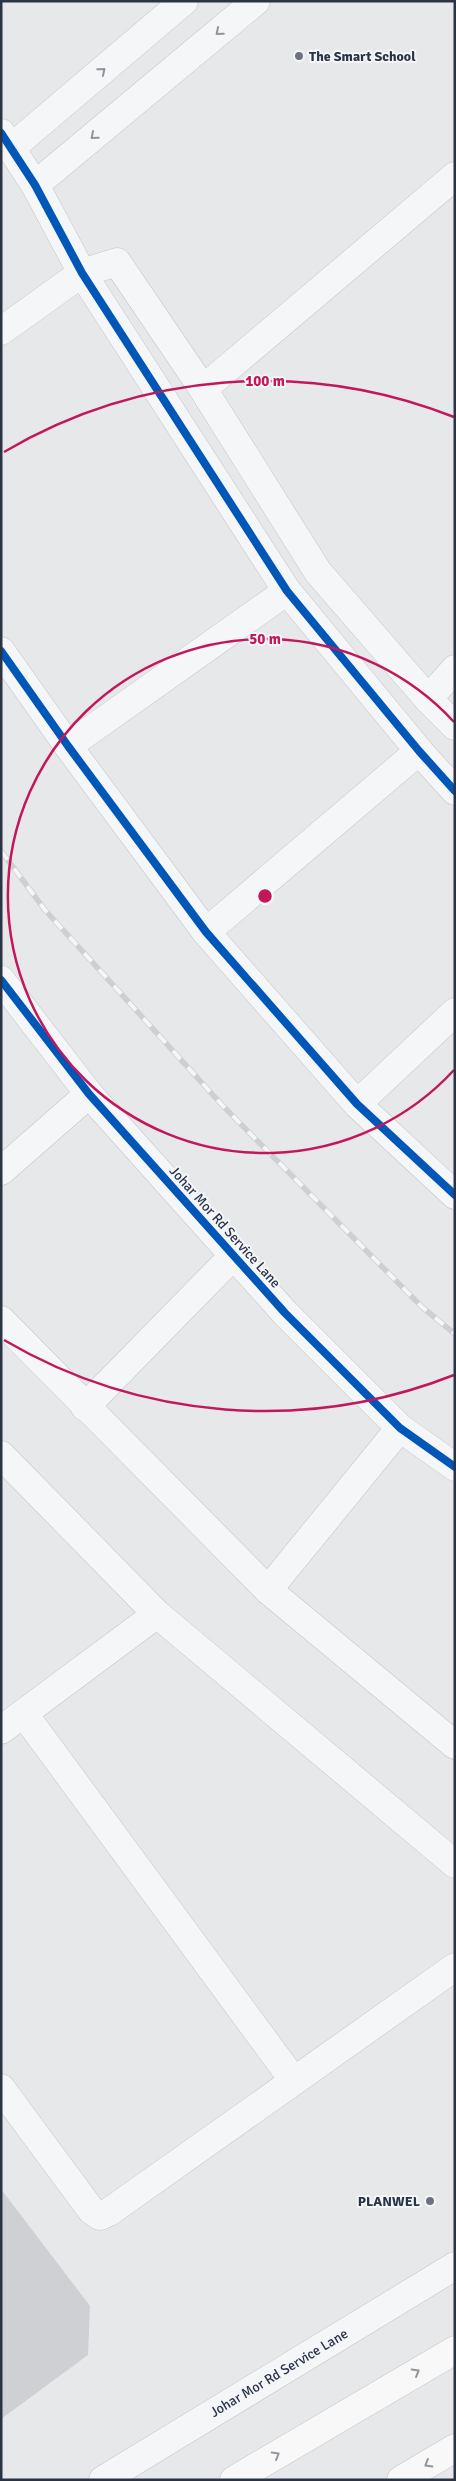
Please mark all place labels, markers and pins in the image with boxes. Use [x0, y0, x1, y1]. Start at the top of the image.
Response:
place label: The Smart School [309, 48, 416, 65]
marker: The Smart School [293, 50, 305, 62]
centre of rings [256, 887, 274, 905]
place label: PLANWEL [358, 2193, 421, 2210]
marker: PLANWEL [424, 2195, 436, 2207]

